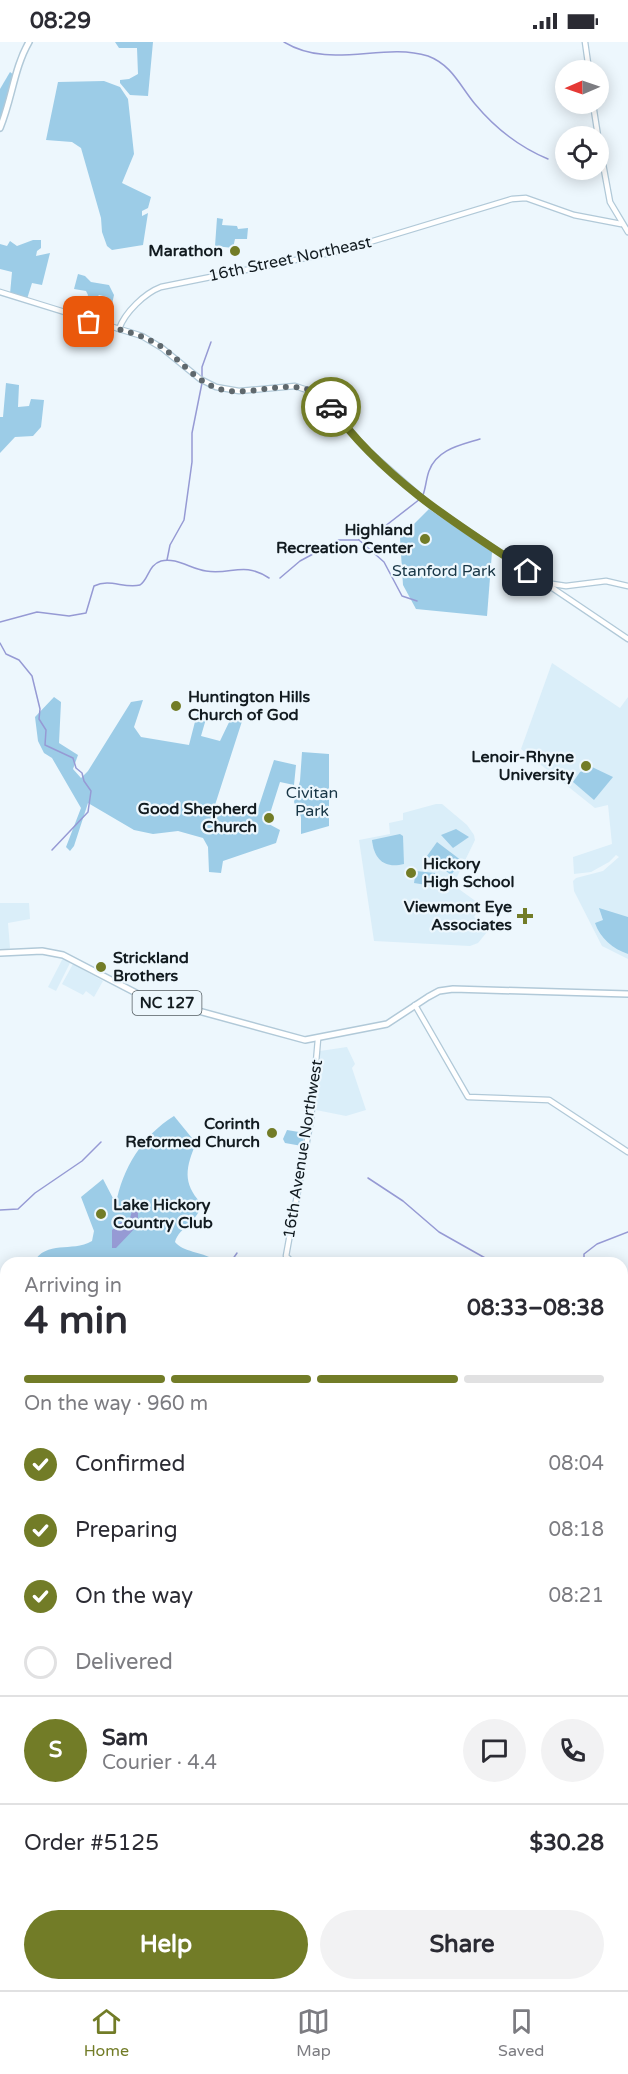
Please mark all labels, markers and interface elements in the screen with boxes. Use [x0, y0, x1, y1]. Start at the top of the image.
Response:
text: 08:29 [30, 8, 91, 34]
north arrow [555, 60, 609, 114]
map controls [555, 60, 609, 180]
button: locate [555, 126, 609, 180]
street label: 16th Street Northeast [207, 232, 373, 286]
place label: Marathon [148, 241, 223, 261]
marker: Marathon [228, 244, 242, 258]
pin [63, 296, 114, 347]
icon: bag [72, 305, 105, 338]
courier [301, 377, 361, 437]
icon: car [315, 391, 348, 424]
place label: Highland Recreation Center [276, 520, 414, 558]
marker: Highland Recreation Center [418, 532, 432, 546]
pin [502, 545, 553, 596]
icon: home [511, 554, 544, 587]
park label: Stanford Park [392, 561, 496, 581]
place label: Huntington Hills Church of God [188, 687, 311, 725]
marker: Huntington Hills Church of God [169, 699, 183, 713]
place label: Lenoir-Rhyne University [471, 747, 574, 785]
marker: Lenoir-Rhyne University [579, 759, 593, 773]
park label: Civitan Park [286, 783, 338, 821]
place label: Good Shepherd Church [138, 799, 257, 837]
marker: Good Shepherd Church [262, 811, 276, 825]
place label: Hickory High School [423, 854, 514, 892]
marker: Hickory High School [404, 866, 418, 880]
place label: Viewmont Eye Associates [404, 897, 512, 935]
marker: Viewmont Eye Associates [516, 907, 534, 925]
place label: Strickland Brothers [113, 948, 189, 986]
marker: Strickland Brothers [94, 960, 108, 974]
road number: NC 127 [132, 991, 201, 1015]
street label: 16th Avenue Northwest [279, 1058, 327, 1240]
place label: Corinth Reformed Church [125, 1114, 260, 1152]
marker: Corinth Reformed Church [265, 1126, 279, 1140]
place label: Lake Hickory Country Club [113, 1195, 213, 1233]
marker: Lake Hickory Country Club [94, 1207, 108, 1221]
text: Arriving in [24, 1274, 122, 1298]
text: 08:33–08:38 [467, 1295, 604, 1321]
text: 4 min [24, 1297, 128, 1344]
text: On the way · 960 m [24, 1392, 208, 1416]
icon: check [24, 1448, 57, 1481]
text: Confirmed [75, 1451, 185, 1477]
text: 08:04 [549, 1452, 604, 1476]
icon: check [24, 1514, 57, 1547]
text: Preparing [75, 1517, 178, 1543]
text: 08:18 [549, 1518, 604, 1542]
icon: check [24, 1580, 57, 1613]
text: On the way [75, 1583, 193, 1609]
text: 08:21 [549, 1584, 604, 1608]
text: Delivered [75, 1649, 173, 1675]
button: chat [463, 1719, 526, 1782]
button: phone [541, 1719, 604, 1782]
text: Sam [102, 1725, 148, 1751]
text: S [49, 1737, 62, 1763]
text: Courier · 4.4 [102, 1751, 217, 1775]
text: Order #5125 [24, 1830, 159, 1856]
text: $30.28 [529, 1830, 604, 1856]
button: Help [24, 1910, 308, 1979]
button: Share [320, 1910, 604, 1979]
tab: Home [84, 2005, 129, 2061]
tab: Map [296, 2005, 331, 2061]
tab: Saved [498, 2005, 544, 2061]

